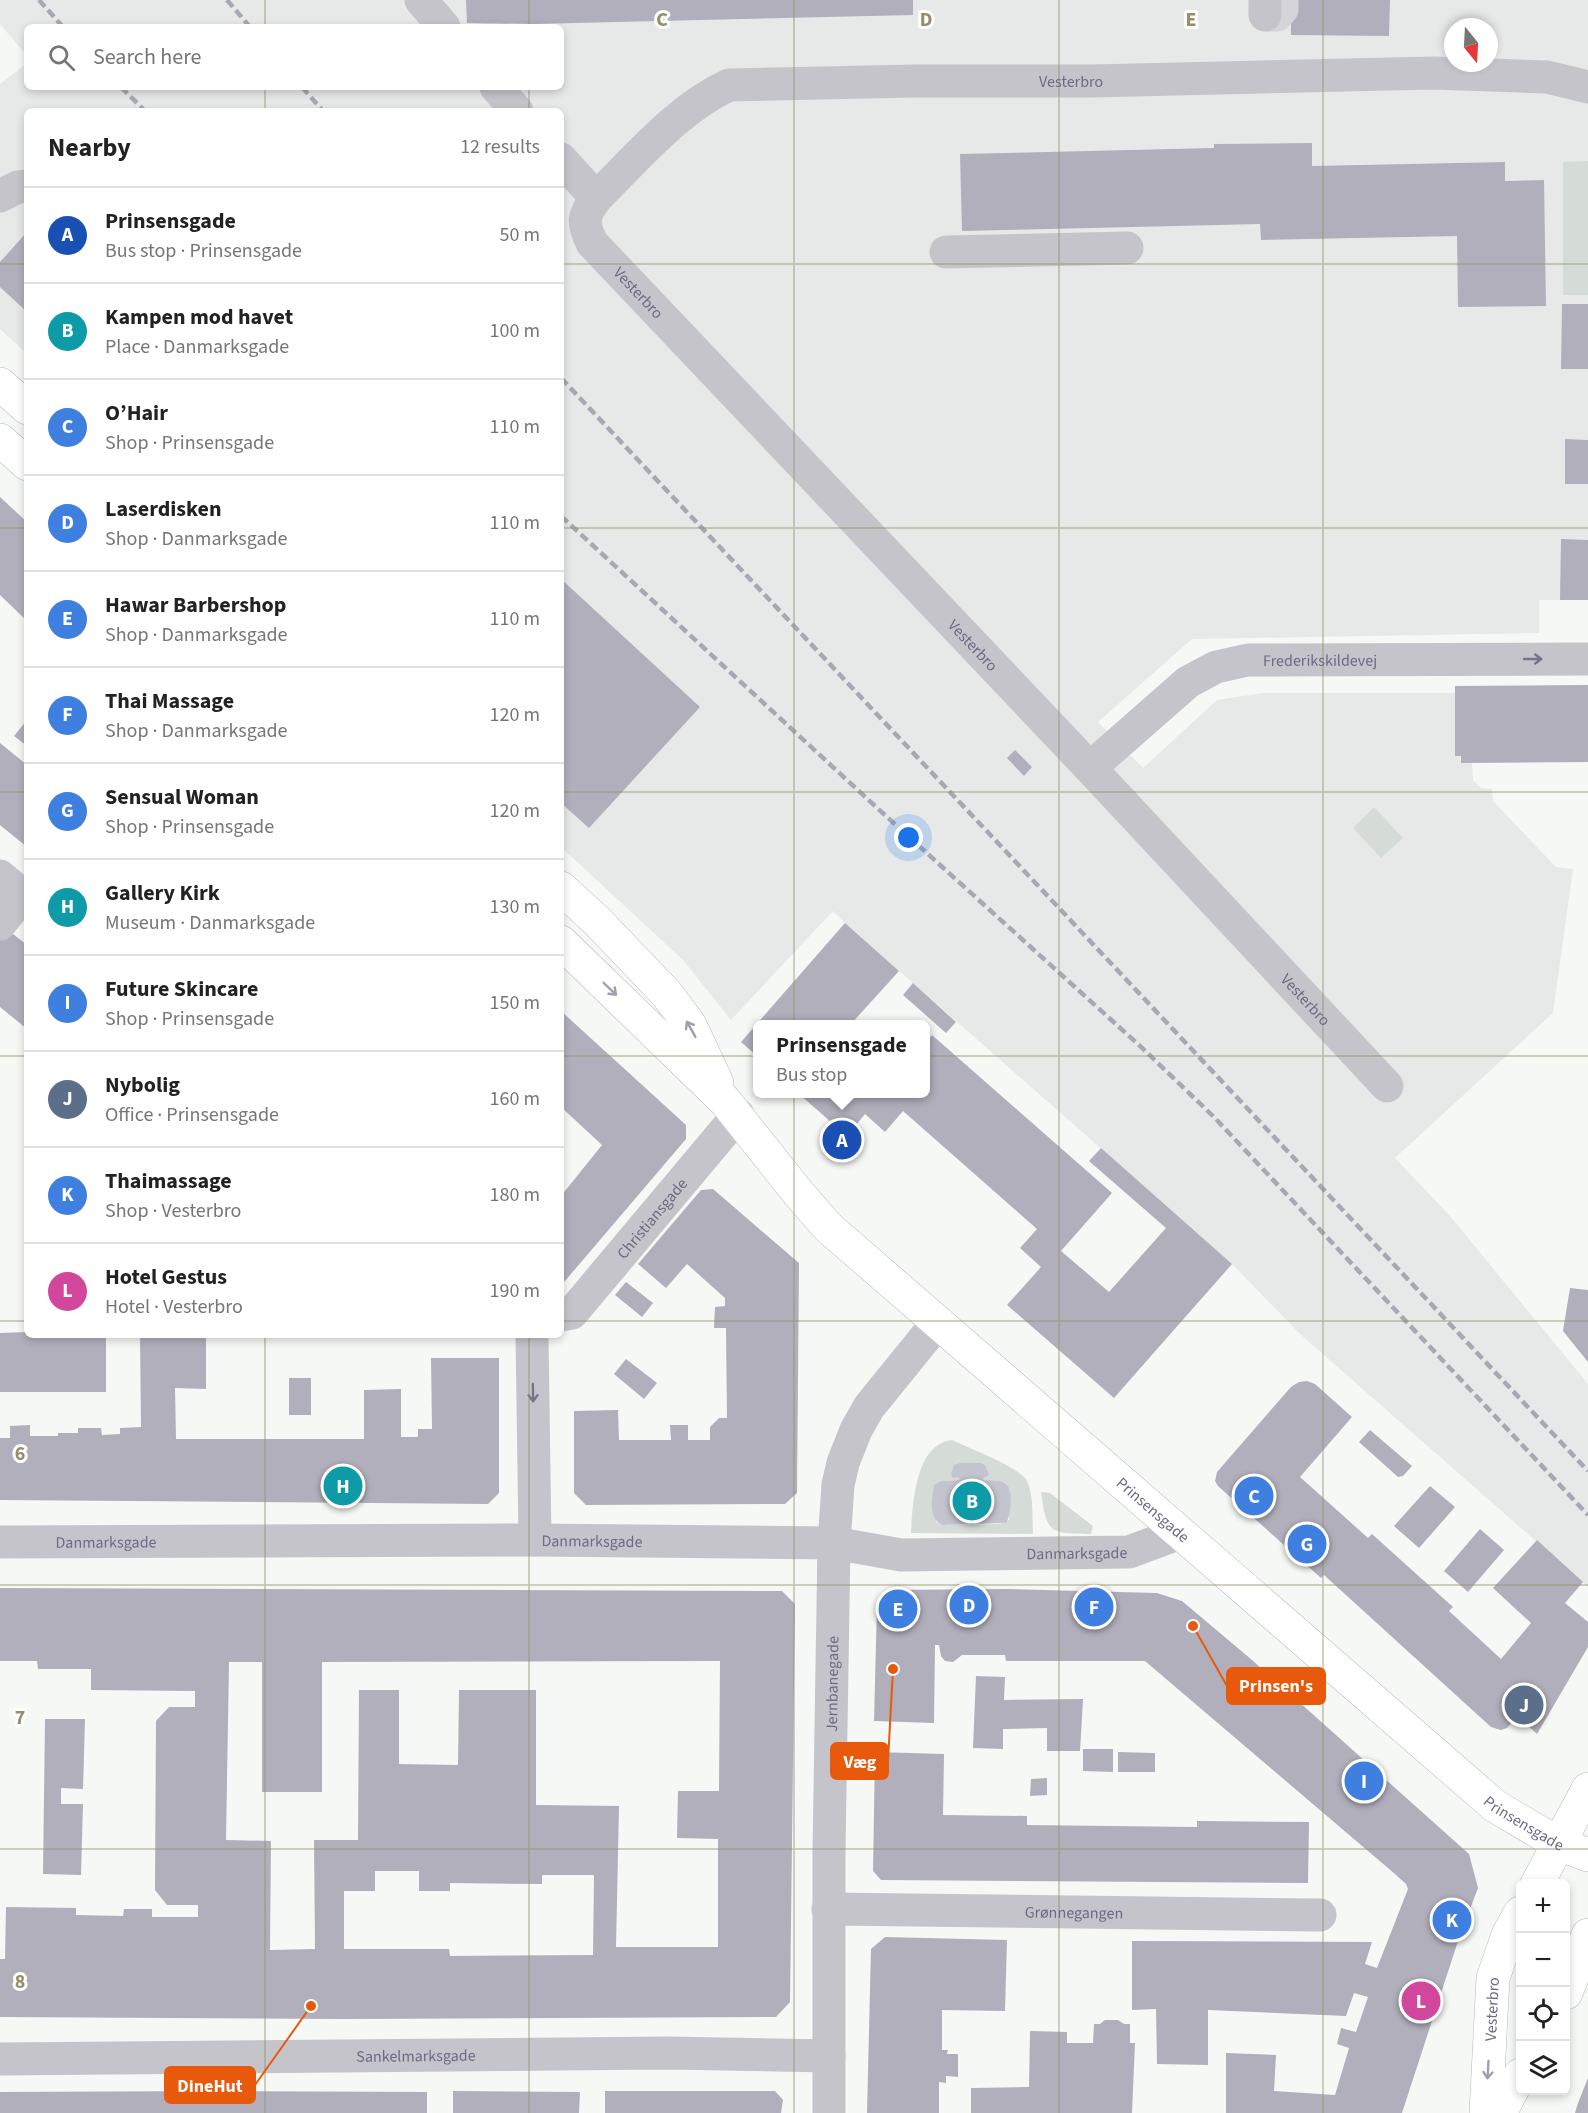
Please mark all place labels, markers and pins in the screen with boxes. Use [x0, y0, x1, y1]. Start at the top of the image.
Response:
pin: A [822, 1118, 862, 1162]
pin: H [324, 1464, 362, 1508]
pin: C [1234, 1474, 1274, 1518]
pin: B [952, 1478, 992, 1524]
pin: G [1288, 1522, 1326, 1566]
pin: D [950, 1582, 988, 1628]
pin: F [1074, 1584, 1114, 1630]
pin: E [878, 1586, 918, 1632]
callout: Prinsen's [1227, 1668, 1325, 1704]
pin: J [1504, 1682, 1544, 1728]
callout: Væg [831, 1743, 888, 1779]
pin: I [1344, 1758, 1384, 1804]
pin: K [1432, 1898, 1472, 1942]
pin: L [1402, 1978, 1440, 2024]
callout: DineHut [165, 2067, 255, 2103]

